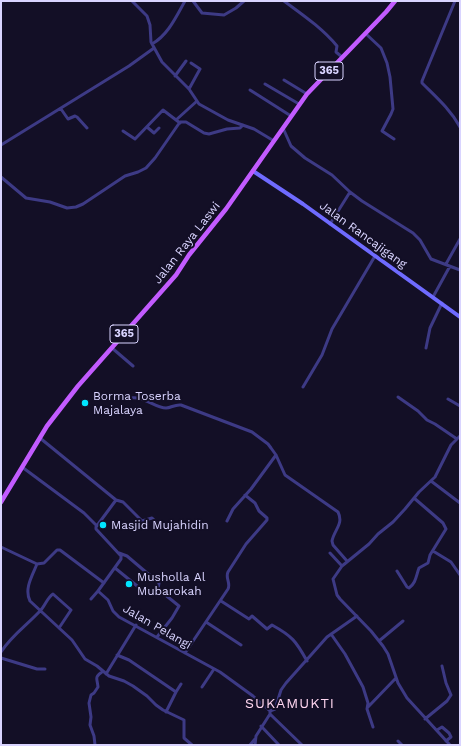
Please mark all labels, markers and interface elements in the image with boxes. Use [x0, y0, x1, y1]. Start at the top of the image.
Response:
road number: 365 [315, 62, 343, 80]
street label: Jalan Rancajigang [317, 198, 409, 272]
street label: Jalan Raya Laswi [151, 199, 223, 287]
road number: 365 [110, 325, 138, 343]
place label: Borma Toserba Majalaya [93, 389, 181, 417]
marker: Borma Toserba Majalaya [80, 398, 90, 408]
place label: Masjid Mujahidin [111, 518, 209, 532]
marker: Masjid Mujahidin [98, 520, 108, 530]
place label: Musholla Al Mubarokah [137, 570, 205, 598]
marker: Musholla Al Mubarokah [124, 579, 134, 589]
street label: Jalan Pelangi [120, 602, 194, 652]
district label: SUKAMUKTI [245, 696, 335, 712]

